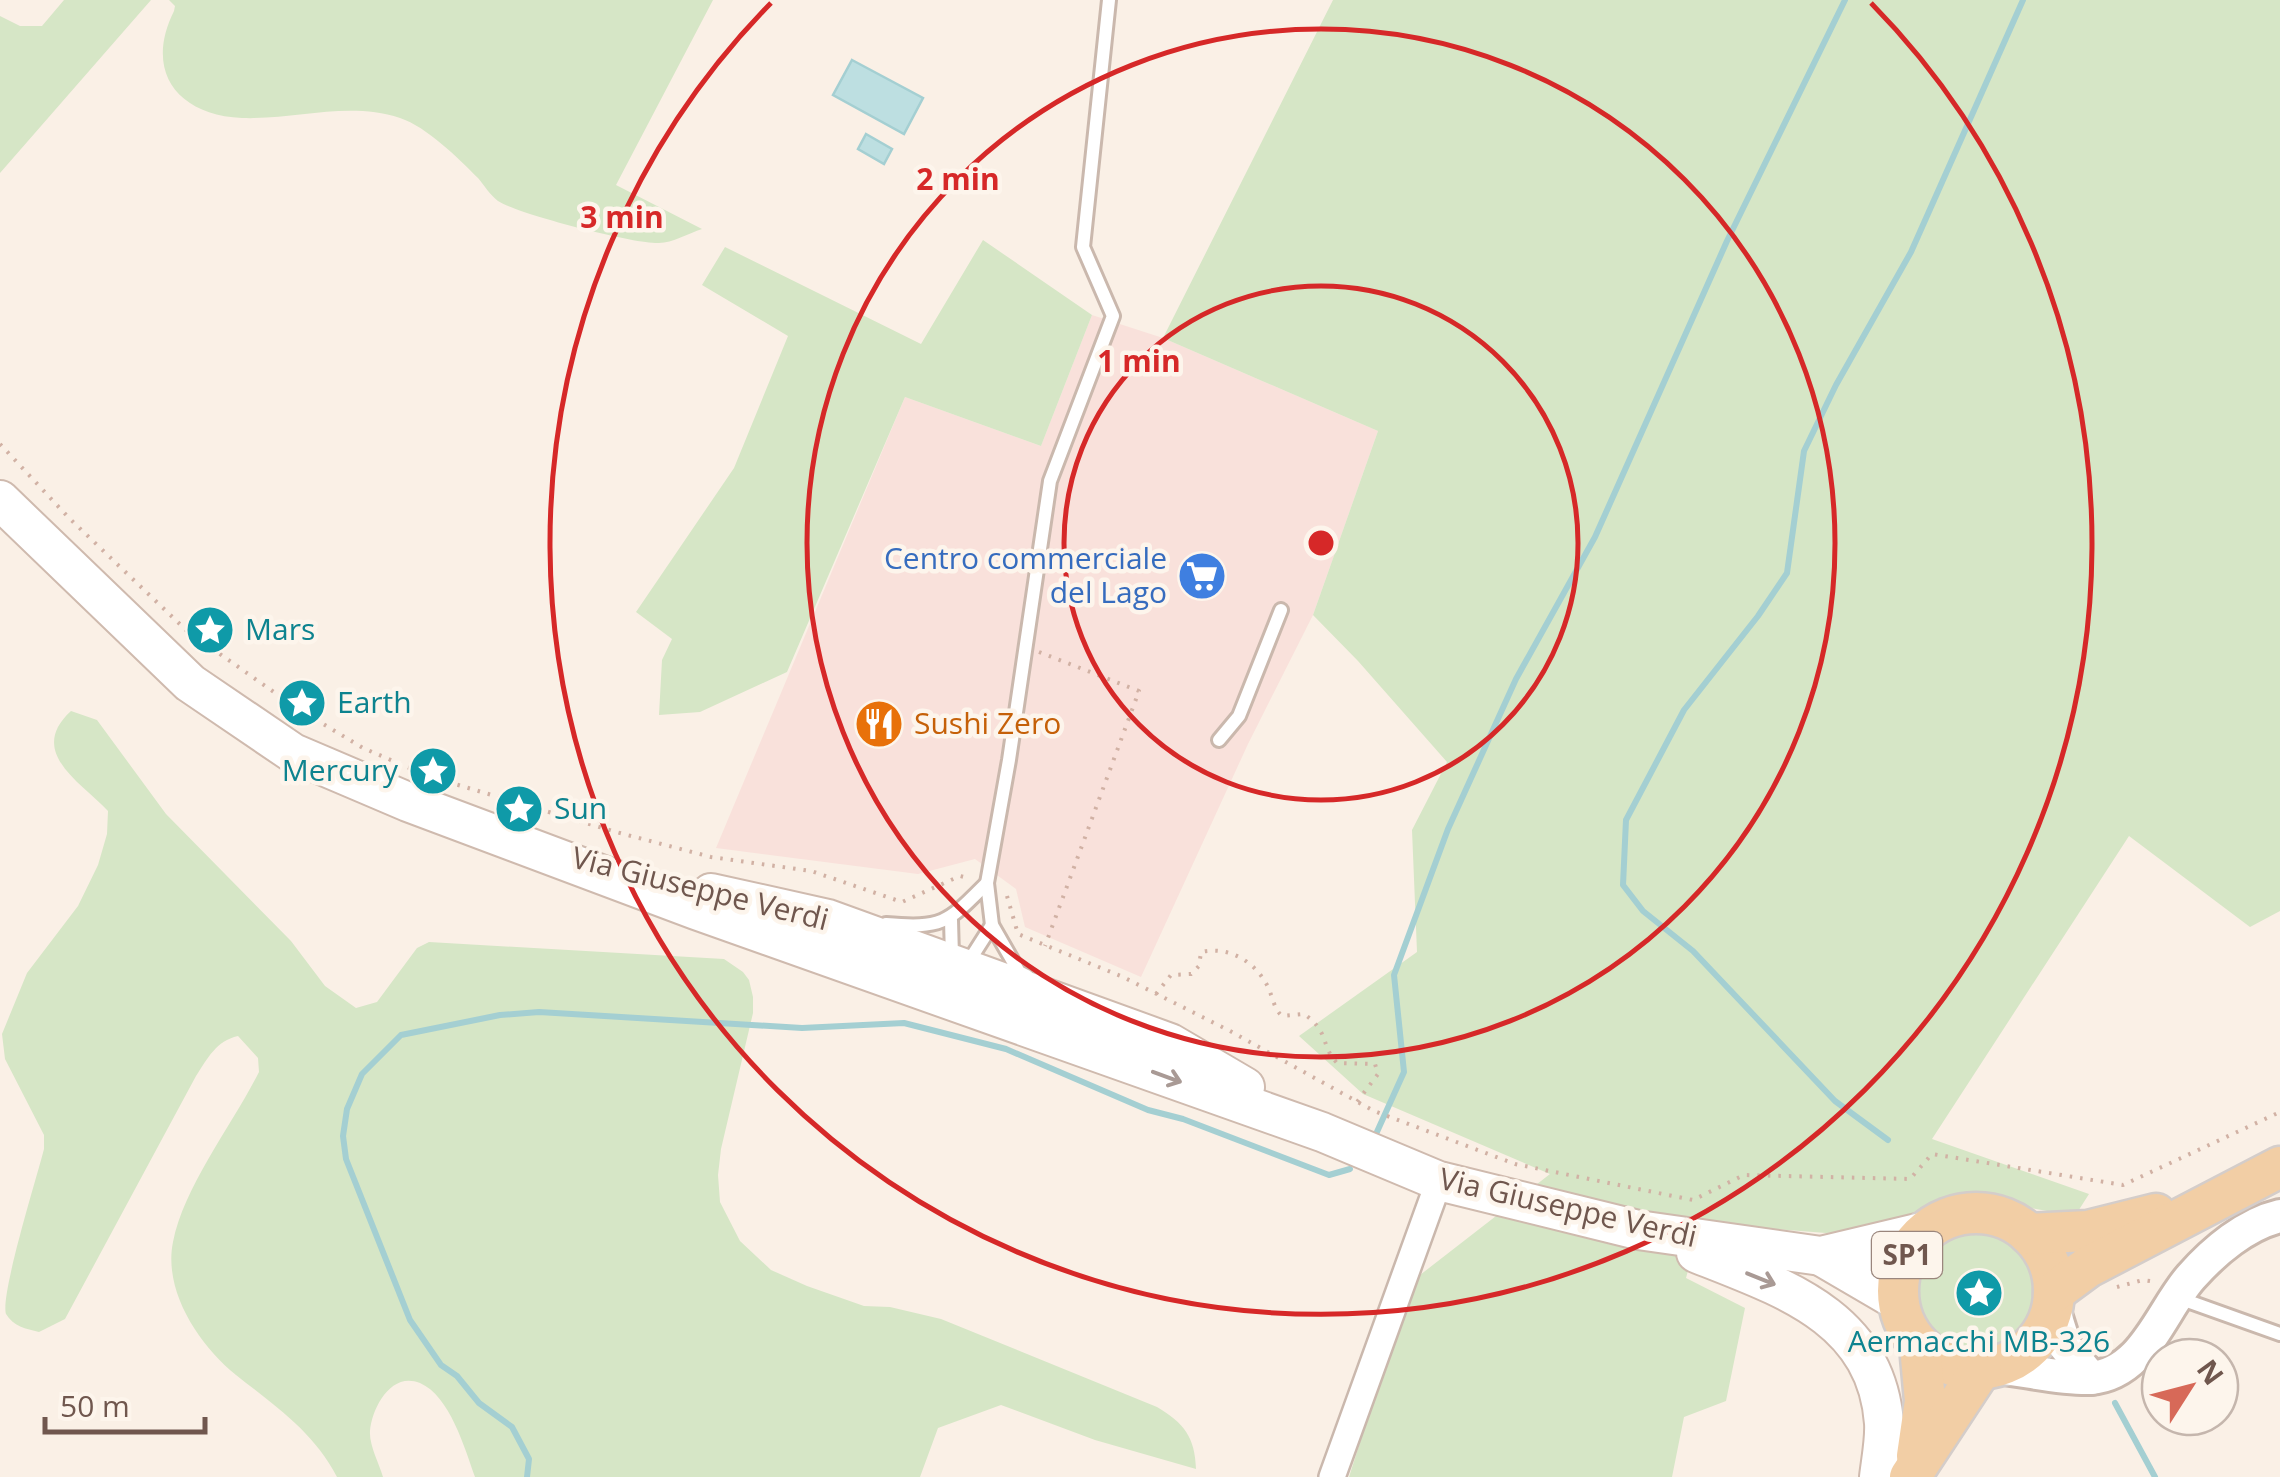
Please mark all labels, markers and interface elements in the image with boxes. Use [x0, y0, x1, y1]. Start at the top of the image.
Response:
text: 2 min [916, 158, 1000, 199]
text: 3 min [580, 196, 664, 237]
text: 1 min [1097, 340, 1181, 381]
centre of rings [1303, 525, 1339, 561]
place label: Centro commerciale del Lago [884, 537, 1167, 612]
supermarket icon: Centro commerciale del Lago [1176, 550, 1228, 602]
place icon: Mars [184, 604, 236, 656]
place label: Mars [245, 608, 315, 649]
place icon: Earth [276, 677, 328, 729]
place label: Earth [337, 681, 412, 722]
restaurant icon: Sushi Zero [853, 698, 905, 750]
place label: Sushi Zero [914, 702, 1061, 743]
place icon: Mercury [407, 745, 459, 797]
place label: Mercury [282, 749, 399, 790]
place icon: Sun [493, 783, 545, 835]
place label: Sun [554, 787, 607, 828]
street label: Via Giuseppe Verdi [568, 836, 833, 939]
one-way arrow [1150, 1069, 1181, 1087]
street label: Via Giuseppe Verdi [1436, 1157, 1701, 1256]
road number: SP1 [1872, 1232, 1942, 1278]
place icon: Aermacchi MB-326 [1953, 1267, 2005, 1319]
one-way arrow [1745, 1271, 1775, 1289]
place label: Aermacchi MB-326 [1848, 1320, 2110, 1361]
north arrow [2140, 1337, 2240, 1437]
text: N [2189, 1351, 2233, 1392]
scale bar [45, 1372, 205, 1434]
text: 50 m [60, 1385, 130, 1426]

